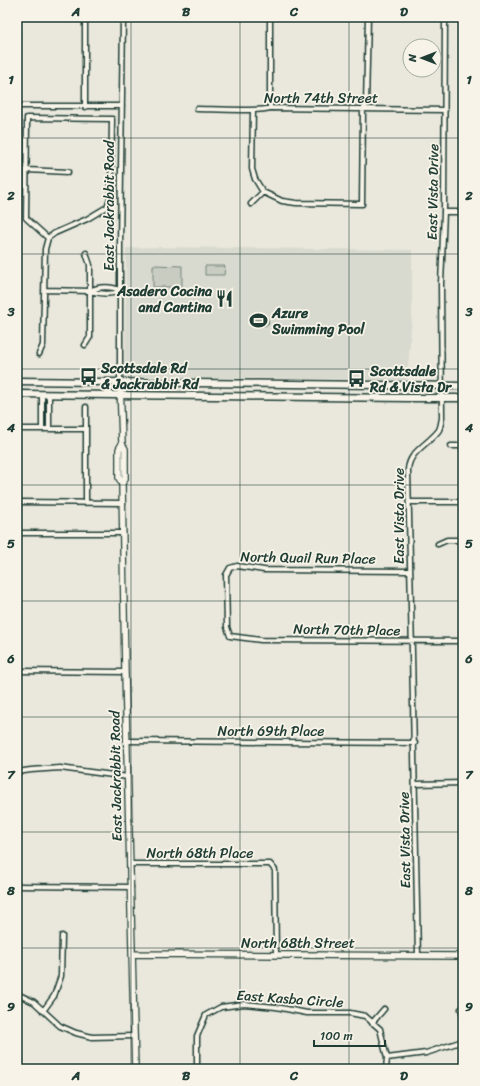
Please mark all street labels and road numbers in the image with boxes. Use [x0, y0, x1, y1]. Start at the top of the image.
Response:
street label: North 74th Street [264, 86, 378, 111]
street label: East Jackrabbit Road [97, 139, 122, 271]
street label: East Vista Drive [420, 144, 446, 240]
street label: East Vista Drive [387, 468, 412, 564]
street label: North Quail Run Place [240, 544, 376, 572]
street label: North 70th Place [293, 617, 401, 643]
street label: East Jackrabbit Road [102, 709, 130, 841]
street label: North 69th Place [218, 719, 325, 744]
street label: East Vista Drive [392, 792, 418, 888]
street label: North 68th Place [147, 841, 253, 866]
street label: North 68th Street [241, 931, 355, 956]
street label: East Kasba Circle [236, 983, 344, 1015]

